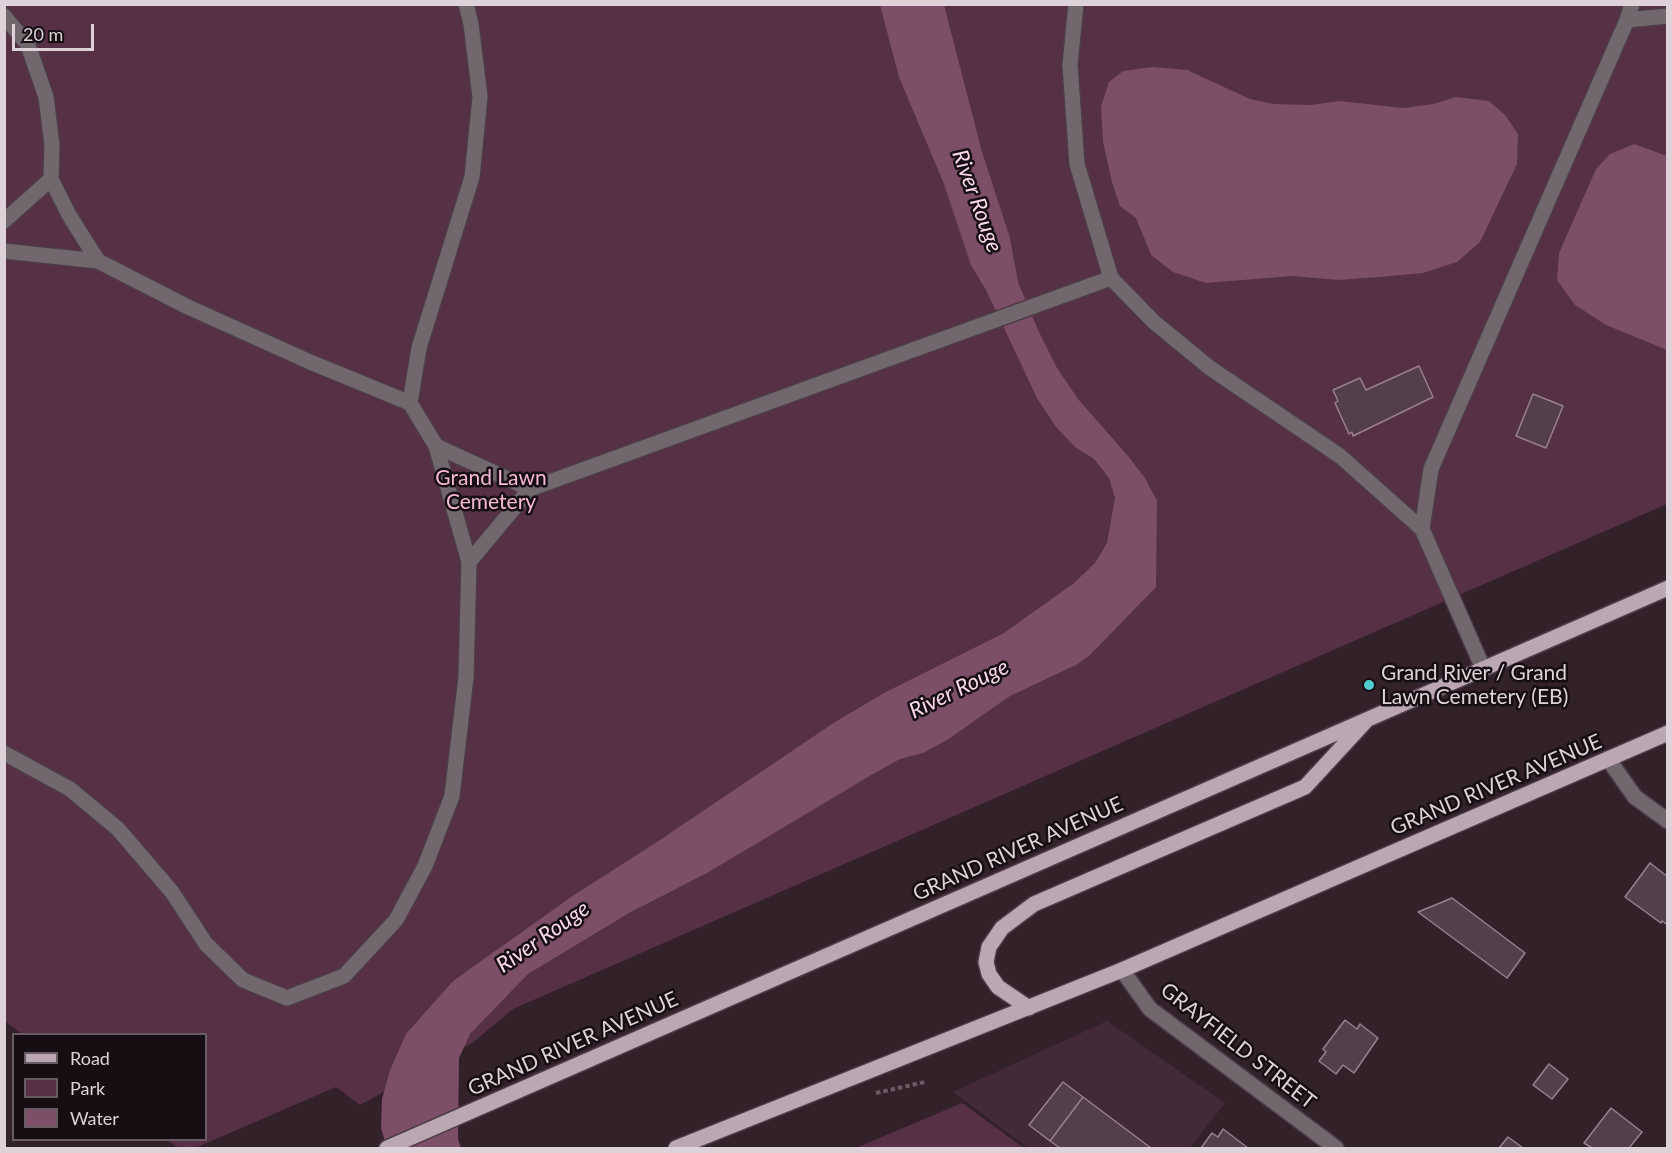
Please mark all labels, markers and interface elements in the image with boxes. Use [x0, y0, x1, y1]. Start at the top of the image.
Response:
scale bar [15, 12, 98, 50]
text: 20 m [23, 23, 63, 45]
water label: River Rouge [946, 146, 1008, 256]
park label: Grand Lawn Cemetery [435, 465, 547, 515]
water label: River Rouge [905, 654, 1013, 724]
place label: Grand River / Grand Lawn Cemetery (EB) [1381, 660, 1568, 710]
marker: Grand River / Grand Lawn Cemetery (EB) [1362, 678, 1376, 692]
street label: GRAND RIVER AVENUE [1387, 729, 1605, 841]
street label: GRAND RIVER AVENUE [909, 791, 1127, 907]
water label: River Rouge [491, 895, 595, 979]
street label: GRAYFIELD STREET [1155, 978, 1321, 1114]
street label: GRAND RIVER AVENUE [464, 986, 682, 1102]
legend [12, 1033, 207, 1141]
text: Road [70, 1047, 110, 1069]
text: Park [70, 1077, 105, 1099]
text: Water [70, 1107, 119, 1129]

